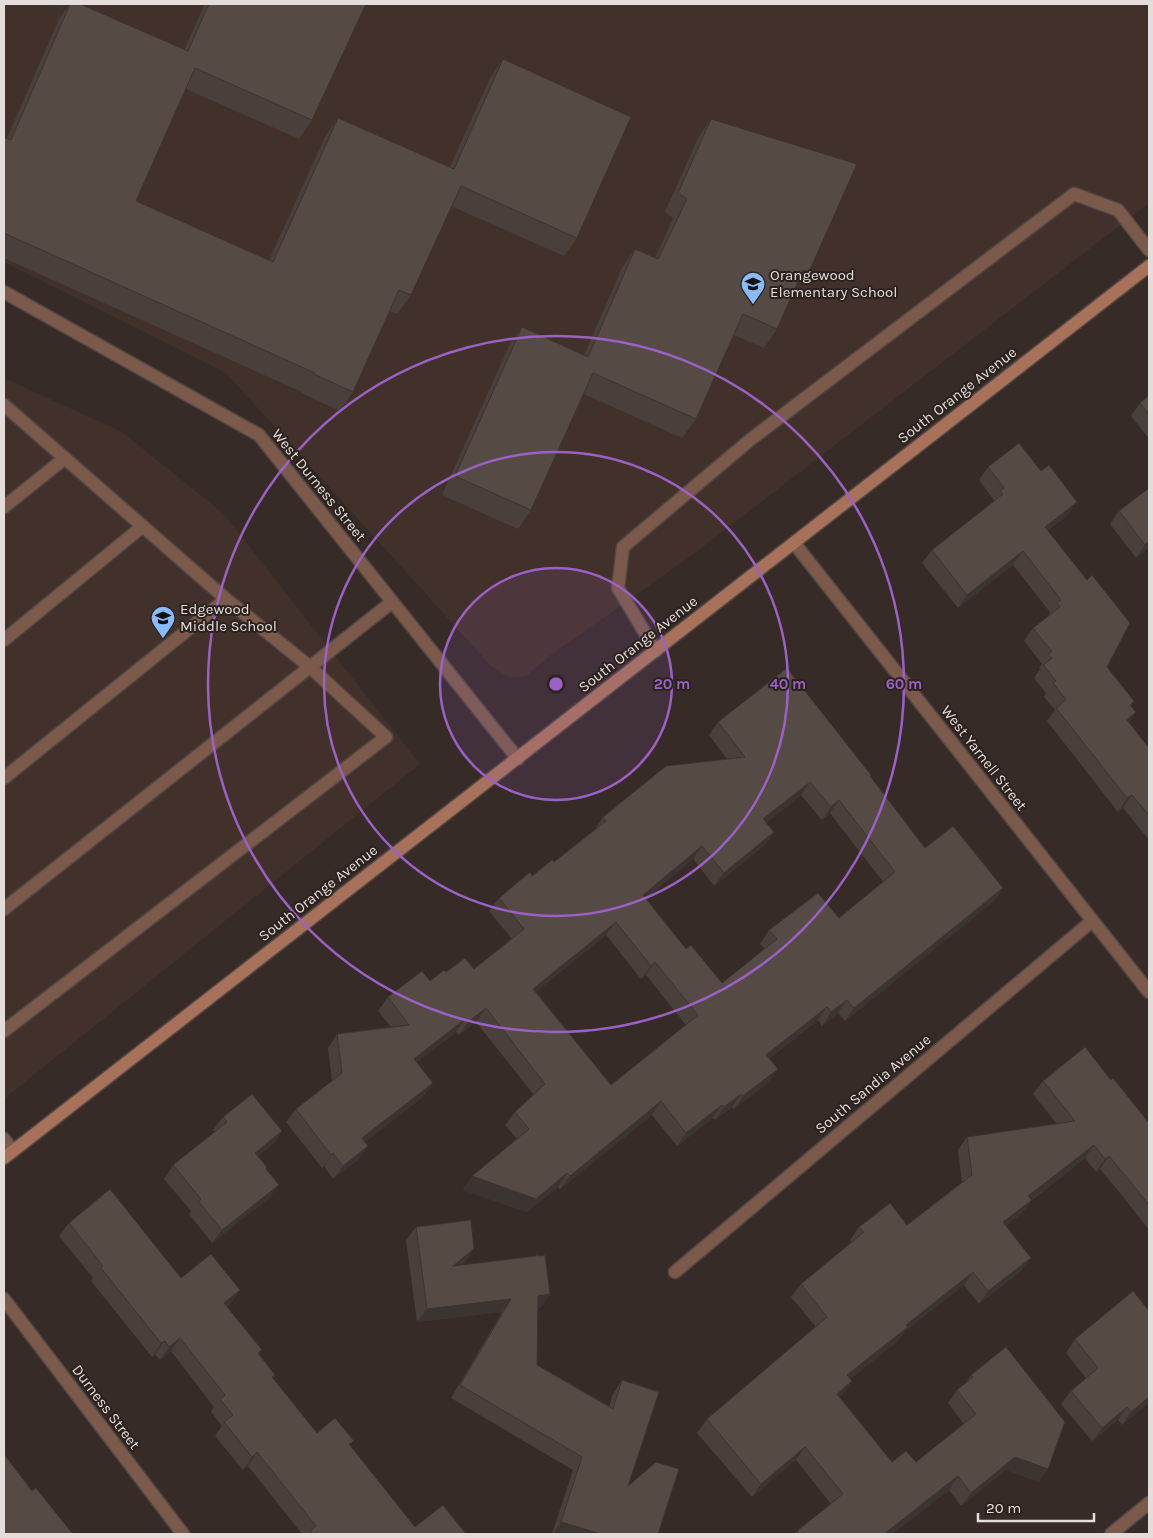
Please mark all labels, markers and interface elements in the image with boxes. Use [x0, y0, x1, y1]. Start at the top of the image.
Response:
place label: Orangewood Elementary School [770, 266, 897, 301]
school or university icon: Orangewood Elementary School [740, 271, 766, 305]
street label: South Orange Avenue [894, 343, 1020, 447]
street label: West Durness Street [268, 425, 370, 545]
street label: South Orange Avenue [575, 592, 701, 696]
place label: Edgewood Middle School [180, 600, 277, 635]
school or university icon: Edgewood Middle School [150, 605, 176, 639]
centre of rings [547, 675, 565, 693]
text: 20 m [654, 675, 690, 693]
text: 40 m [770, 675, 806, 693]
text: 60 m [886, 675, 922, 693]
street label: West Yarnell Street [937, 702, 1031, 814]
street label: South Orange Avenue [255, 841, 381, 945]
street label: South Sandia Avenue [811, 1030, 935, 1138]
street label: Durness Street [68, 1361, 144, 1453]
scale bar [978, 1490, 1094, 1522]
text: 20 m [986, 1499, 1021, 1517]

